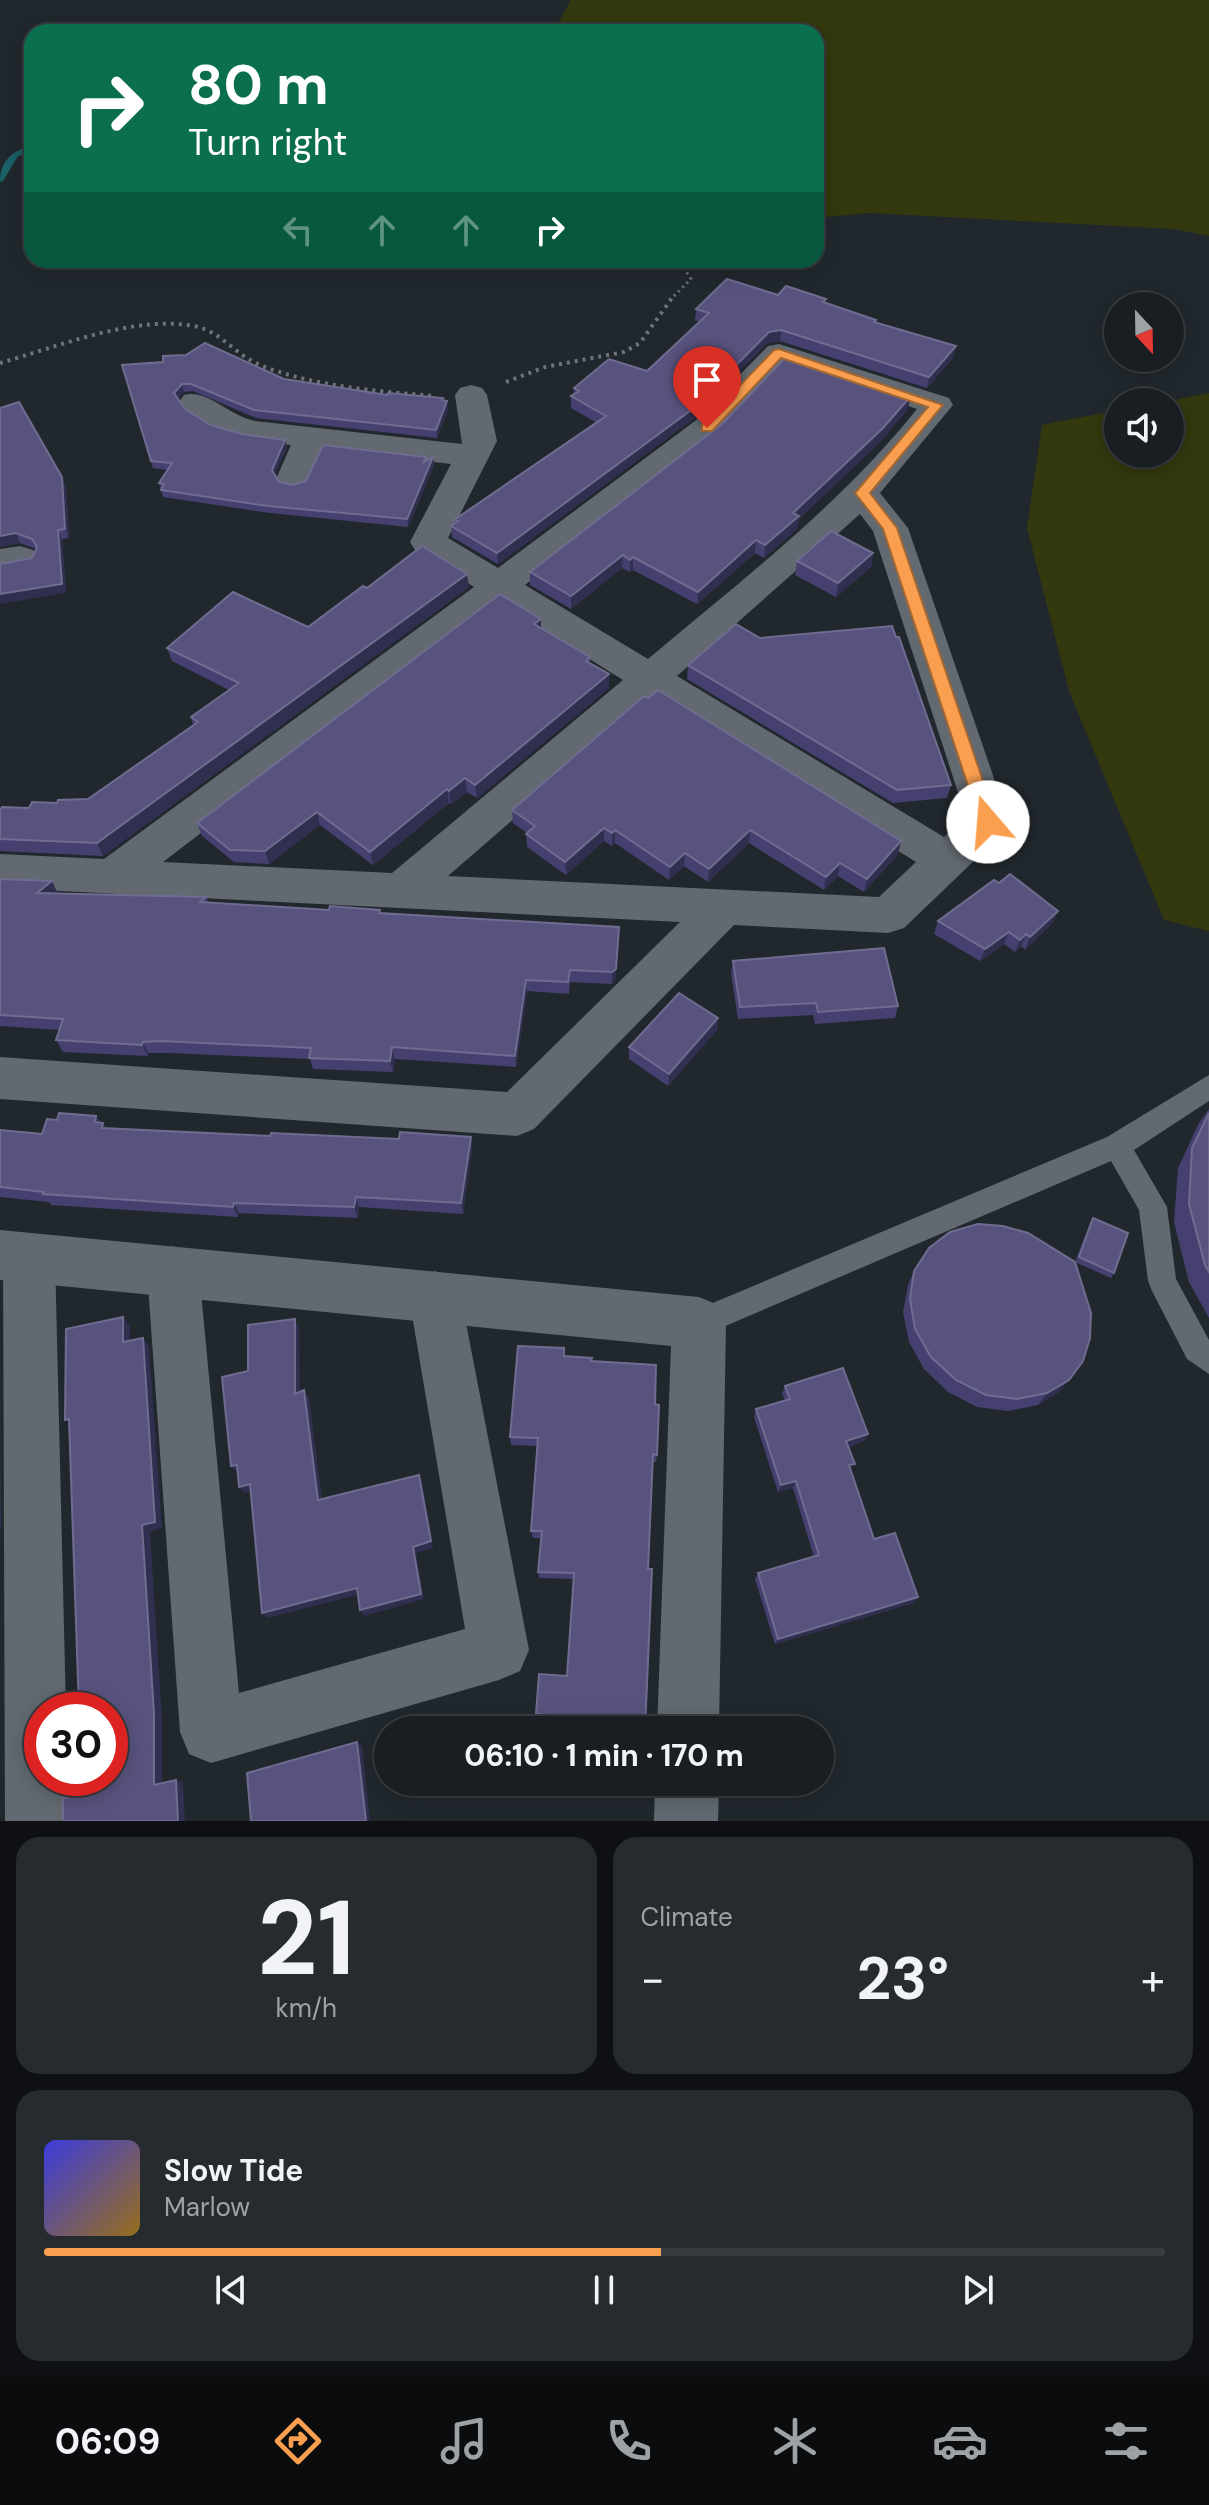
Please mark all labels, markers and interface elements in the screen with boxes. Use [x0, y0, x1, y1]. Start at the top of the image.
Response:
text: 80 m [188, 48, 329, 121]
icon: right [56, 56, 160, 160]
text: Turn right [188, 119, 347, 166]
icon: left [276, 208, 320, 252]
icon: ahead [360, 208, 404, 252]
icon: ahead [444, 208, 488, 252]
icon: right [528, 208, 572, 252]
north arrow [1104, 292, 1184, 372]
map controls [1104, 292, 1184, 468]
pin [673, 346, 741, 428]
icon: arrive [685, 358, 729, 402]
button: sound [1104, 388, 1184, 468]
position arrow [946, 780, 1030, 864]
speed limit sign: 30 [24, 1692, 128, 1796]
text: 06:10 · 1 min · 170 m [464, 1736, 744, 1775]
text: 21 [257, 1871, 355, 2006]
text: Climate [641, 1900, 733, 1934]
text: 23° [856, 1939, 949, 2018]
text: − [641, 1950, 665, 2008]
text: + [1141, 1950, 1165, 2008]
text: km/h [276, 1991, 337, 2025]
text: Slow Tide [164, 2151, 303, 2190]
text: Marlow [164, 2190, 250, 2224]
icon: previous [209, 2268, 253, 2312]
icon: pause [582, 2268, 626, 2312]
icon: next [956, 2268, 1000, 2312]
icon: directions [270, 2413, 326, 2469]
icon: music [436, 2413, 492, 2469]
icon: phone [601, 2413, 657, 2469]
icon: climate [767, 2413, 823, 2469]
icon: car [932, 2413, 988, 2469]
icon: filters [1098, 2413, 1154, 2469]
text: 06:09 [55, 2418, 160, 2465]

